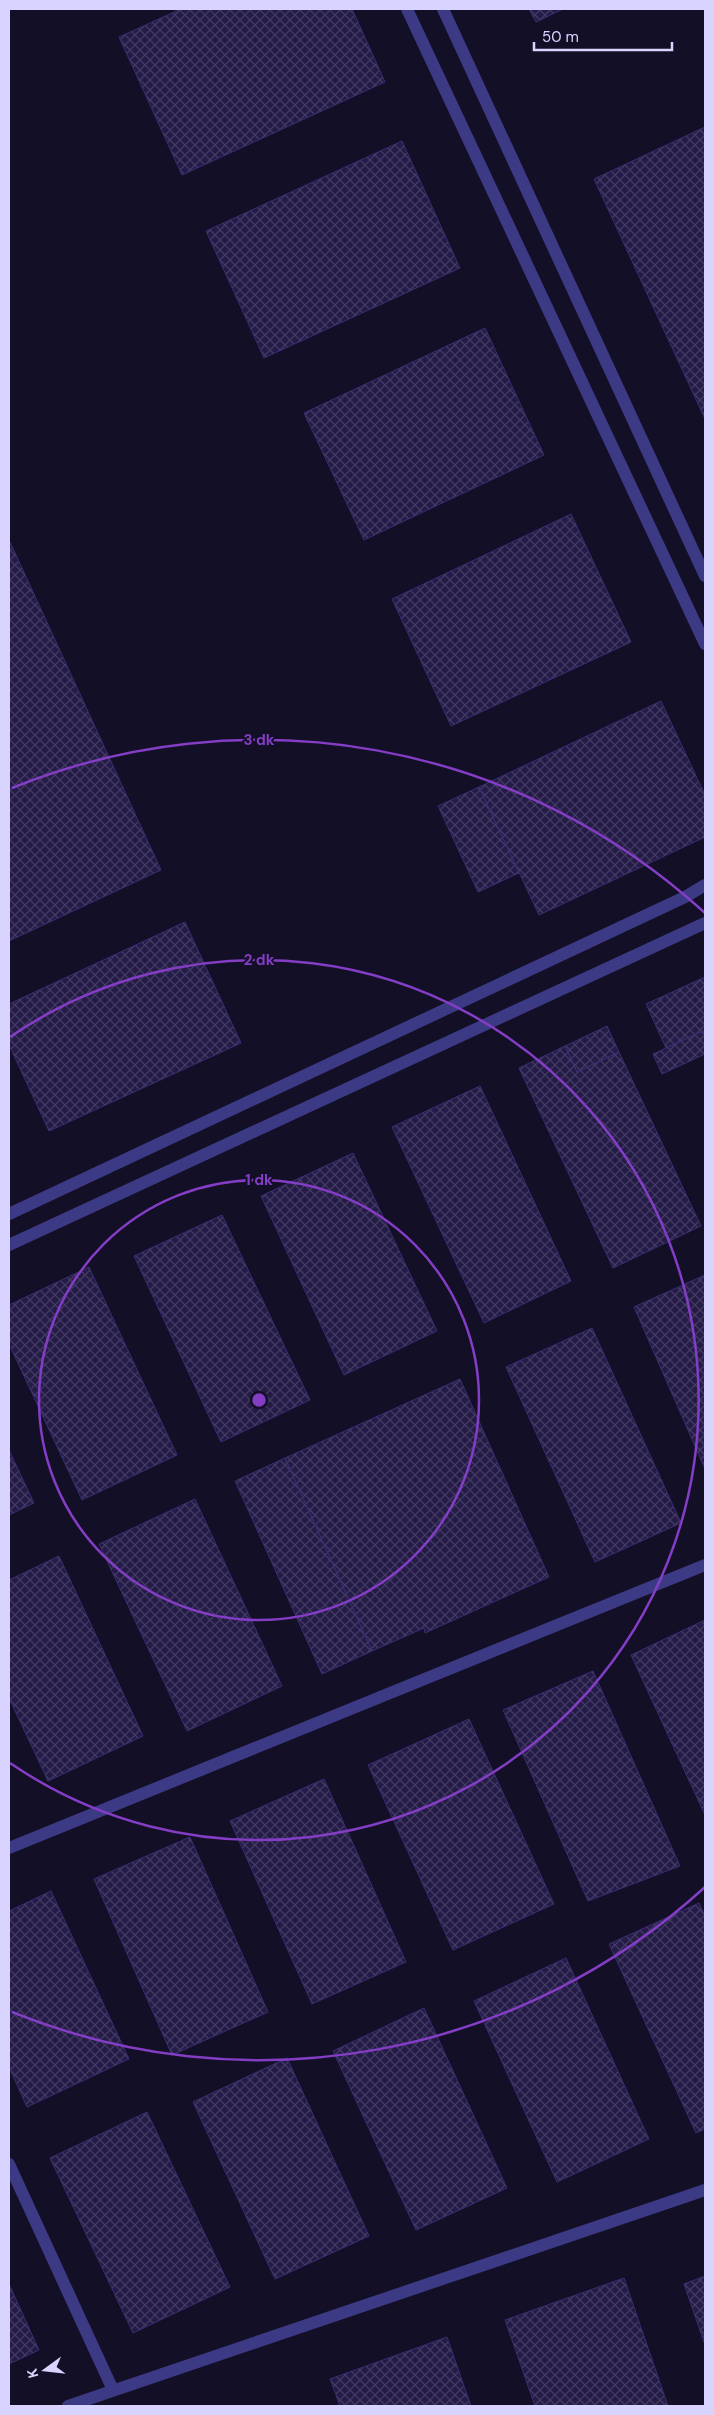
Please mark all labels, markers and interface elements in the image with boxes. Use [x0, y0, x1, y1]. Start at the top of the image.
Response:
scale bar [534, 20, 672, 52]
text: 50 m [542, 27, 579, 47]
text: 3 dk [243, 730, 275, 750]
text: 2 dk [244, 950, 275, 970]
text: 1 dk [245, 1170, 273, 1190]
centre of rings [250, 1391, 268, 1409]
north arrow [20, 2345, 70, 2395]
text: K [23, 2367, 42, 2380]

